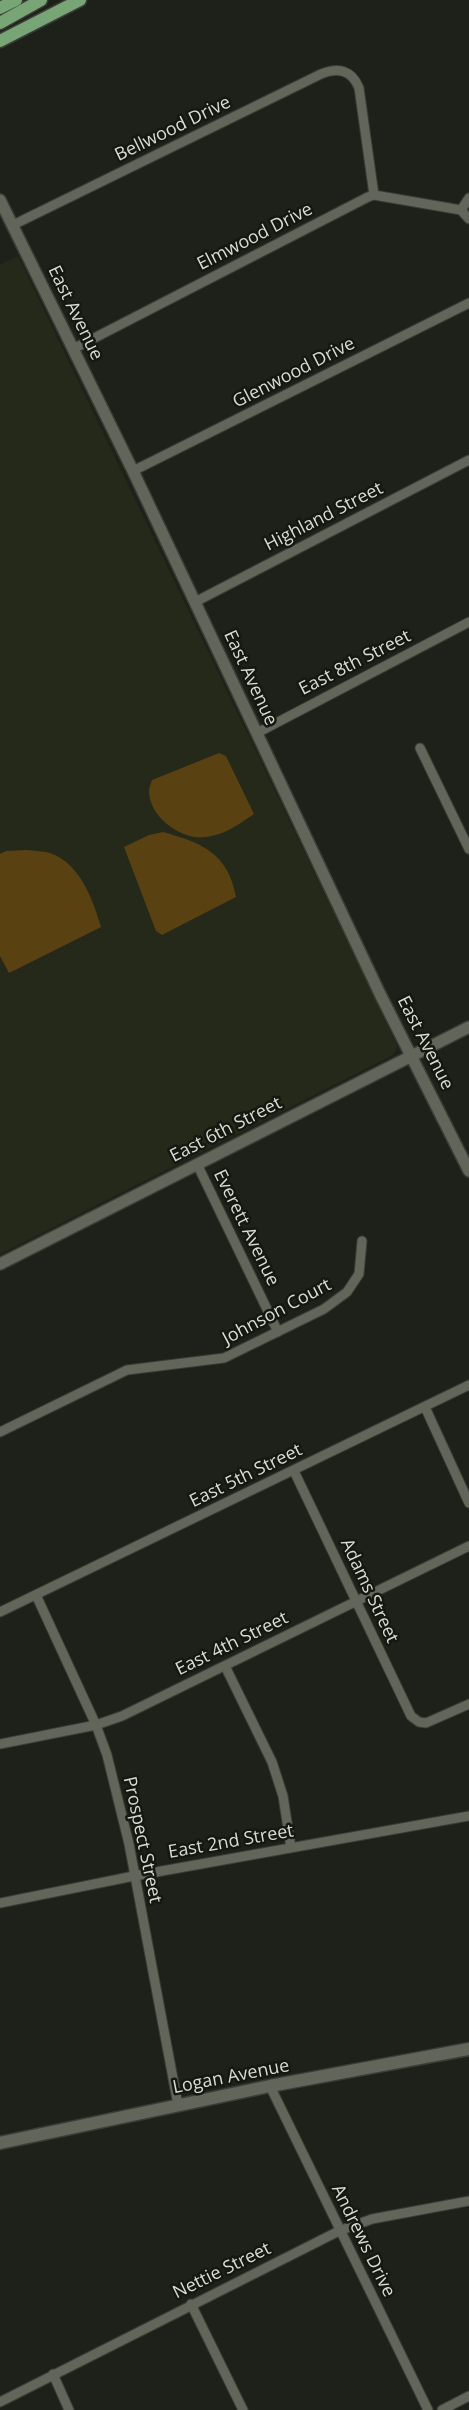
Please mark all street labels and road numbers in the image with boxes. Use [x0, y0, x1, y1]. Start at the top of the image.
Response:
street label: Bellwood Drive [112, 92, 234, 166]
street label: Elmwood Drive [194, 199, 316, 275]
street label: East Avenue [43, 262, 107, 364]
street label: Glenwood Drive [229, 333, 359, 413]
street label: Highland Street [261, 478, 387, 556]
street label: East 8th Street [296, 626, 414, 700]
street label: East Avenue [219, 627, 281, 729]
street label: East Avenue [392, 993, 458, 1093]
street label: East 6th Street [167, 1093, 285, 1167]
street label: Everett Avenue [209, 1166, 283, 1290]
street label: Johnson Court [219, 1274, 335, 1350]
street label: East 5th Street [186, 1439, 306, 1513]
street label: Adams Street [335, 1535, 403, 1647]
street label: East 4th Street [172, 1607, 292, 1681]
street label: Prospect Street [118, 1775, 166, 1905]
street label: East 2nd Street [167, 1820, 295, 1864]
street label: Logan Avenue [171, 2055, 291, 2099]
street label: Andrews Drive [327, 2181, 399, 2301]
street label: Nettie Street [170, 2238, 274, 2304]

